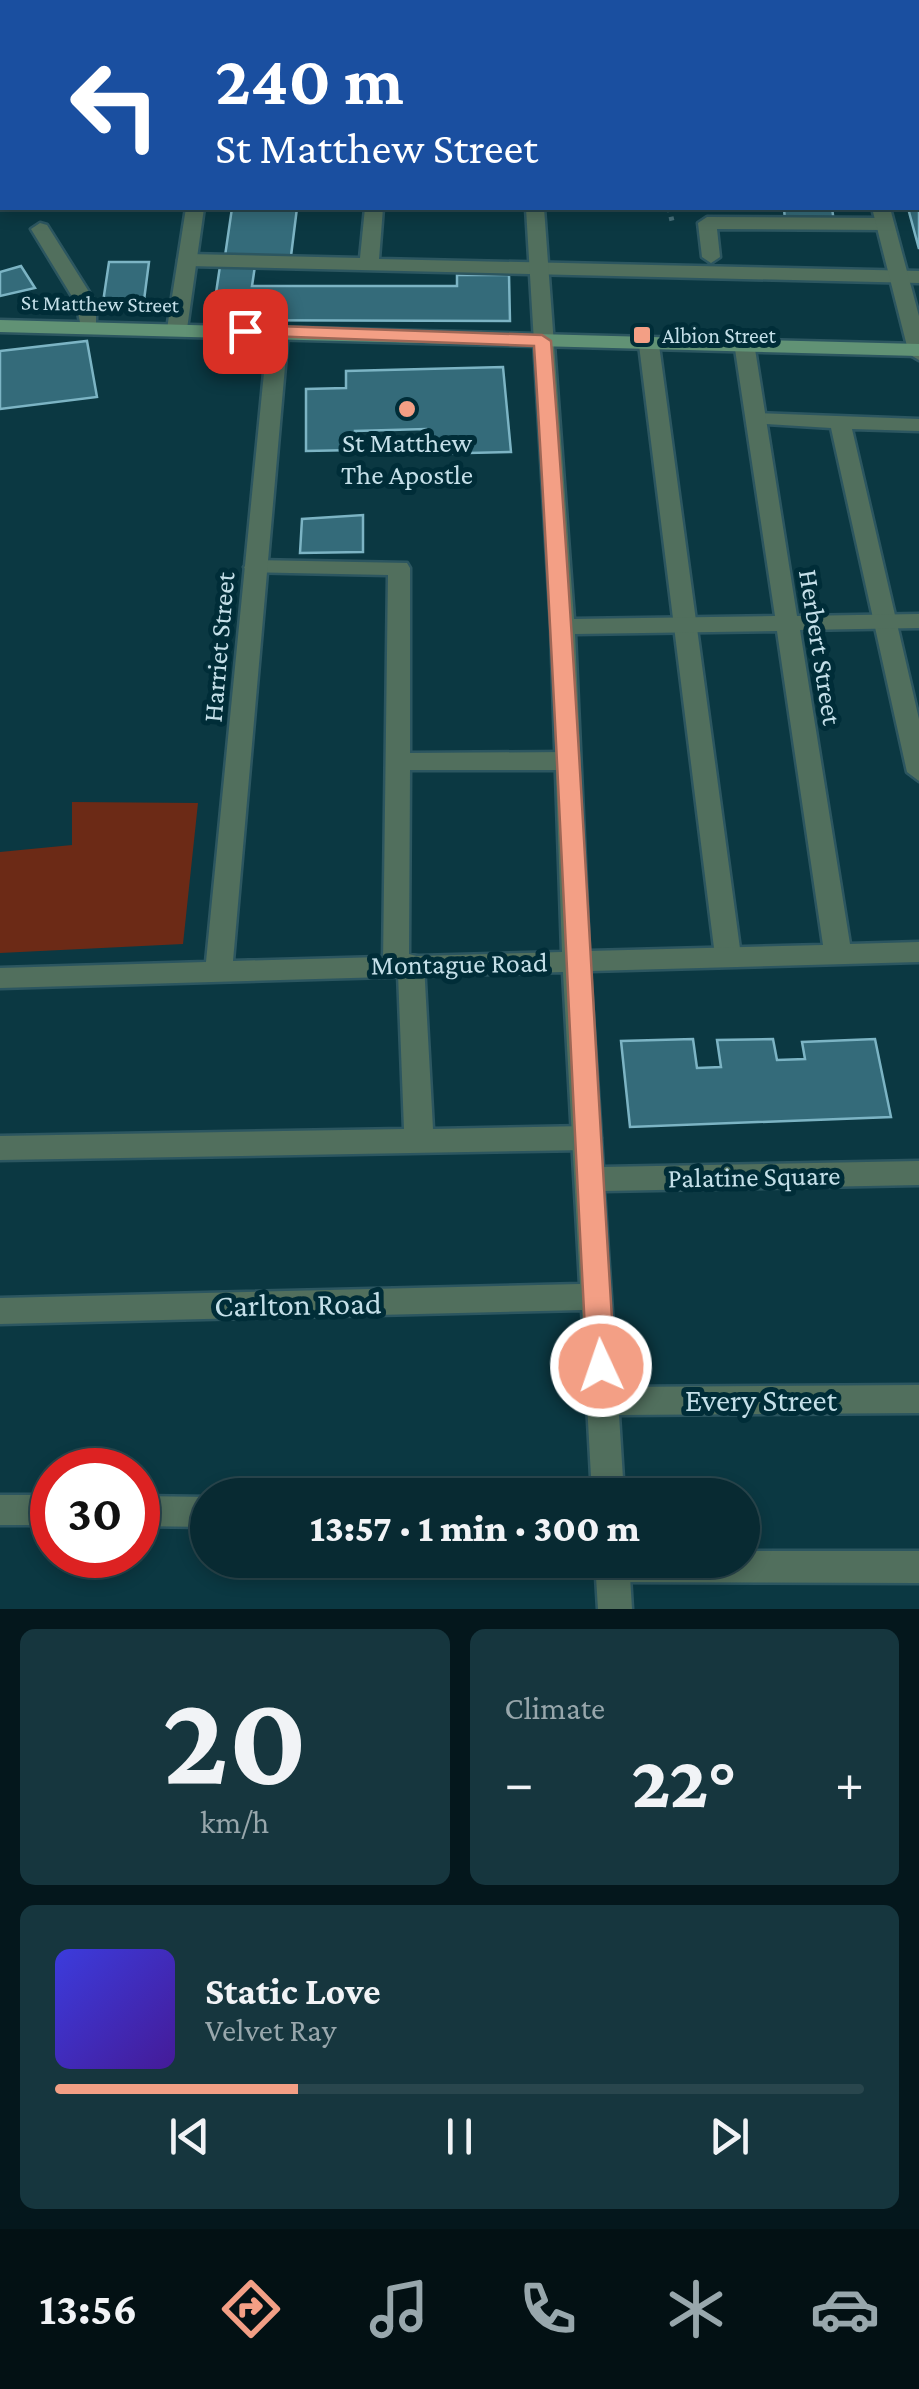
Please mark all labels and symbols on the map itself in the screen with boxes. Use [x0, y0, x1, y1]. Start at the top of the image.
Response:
pin [203, 289, 288, 374]
street label: St Matthew Street [21, 290, 180, 317]
place label: Albion Street [662, 323, 776, 348]
marker: Albion Street [631, 324, 653, 346]
marker: St Matthew The Apostle [396, 398, 418, 420]
place label: St Matthew The Apostle [341, 427, 473, 490]
street label: Herbert Street [793, 567, 848, 728]
street label: Harriet Street [196, 570, 241, 724]
street label: Montague Road [370, 946, 548, 981]
street label: Palatine Square [667, 1159, 841, 1194]
street label: Carlton Road [214, 1285, 382, 1323]
position arrow [549, 1314, 653, 1418]
street label: Every Street [685, 1382, 838, 1418]
speed limit sign: 30 [30, 1448, 160, 1578]

